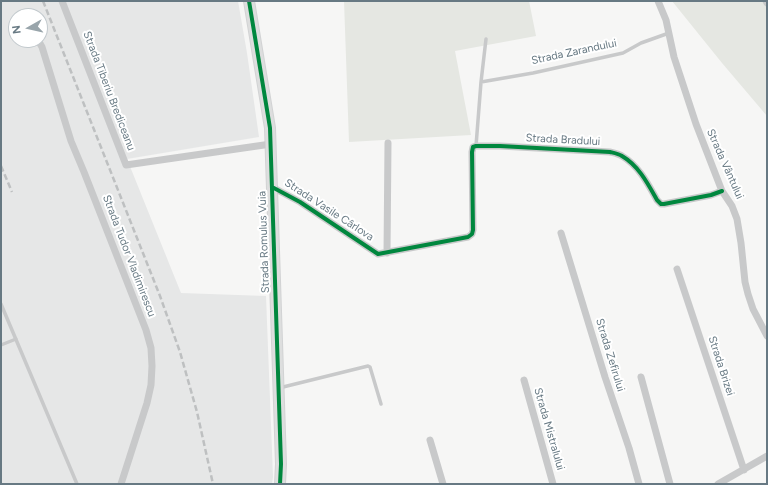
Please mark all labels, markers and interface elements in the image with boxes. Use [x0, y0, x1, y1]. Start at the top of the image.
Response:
north arrow [8, 8, 48, 48]
text: N [10, 24, 24, 35]
street label: Strada Tiberiu Brediceanu [80, 30, 138, 152]
street label: Strada Zarandului [530, 37, 618, 67]
street label: Strada Vântului [704, 127, 746, 201]
street label: Strada Bradului [525, 131, 601, 149]
street label: Strada Vasile Cârlova [282, 176, 376, 244]
street label: Strada Romulus Vuia [256, 191, 272, 293]
street label: Strada Tudor Vladimirescu [100, 193, 158, 319]
street label: Strada Zefirului [593, 317, 627, 393]
street label: Strada Brizei [705, 334, 737, 398]
street label: Strada Mistralului [531, 386, 567, 472]

